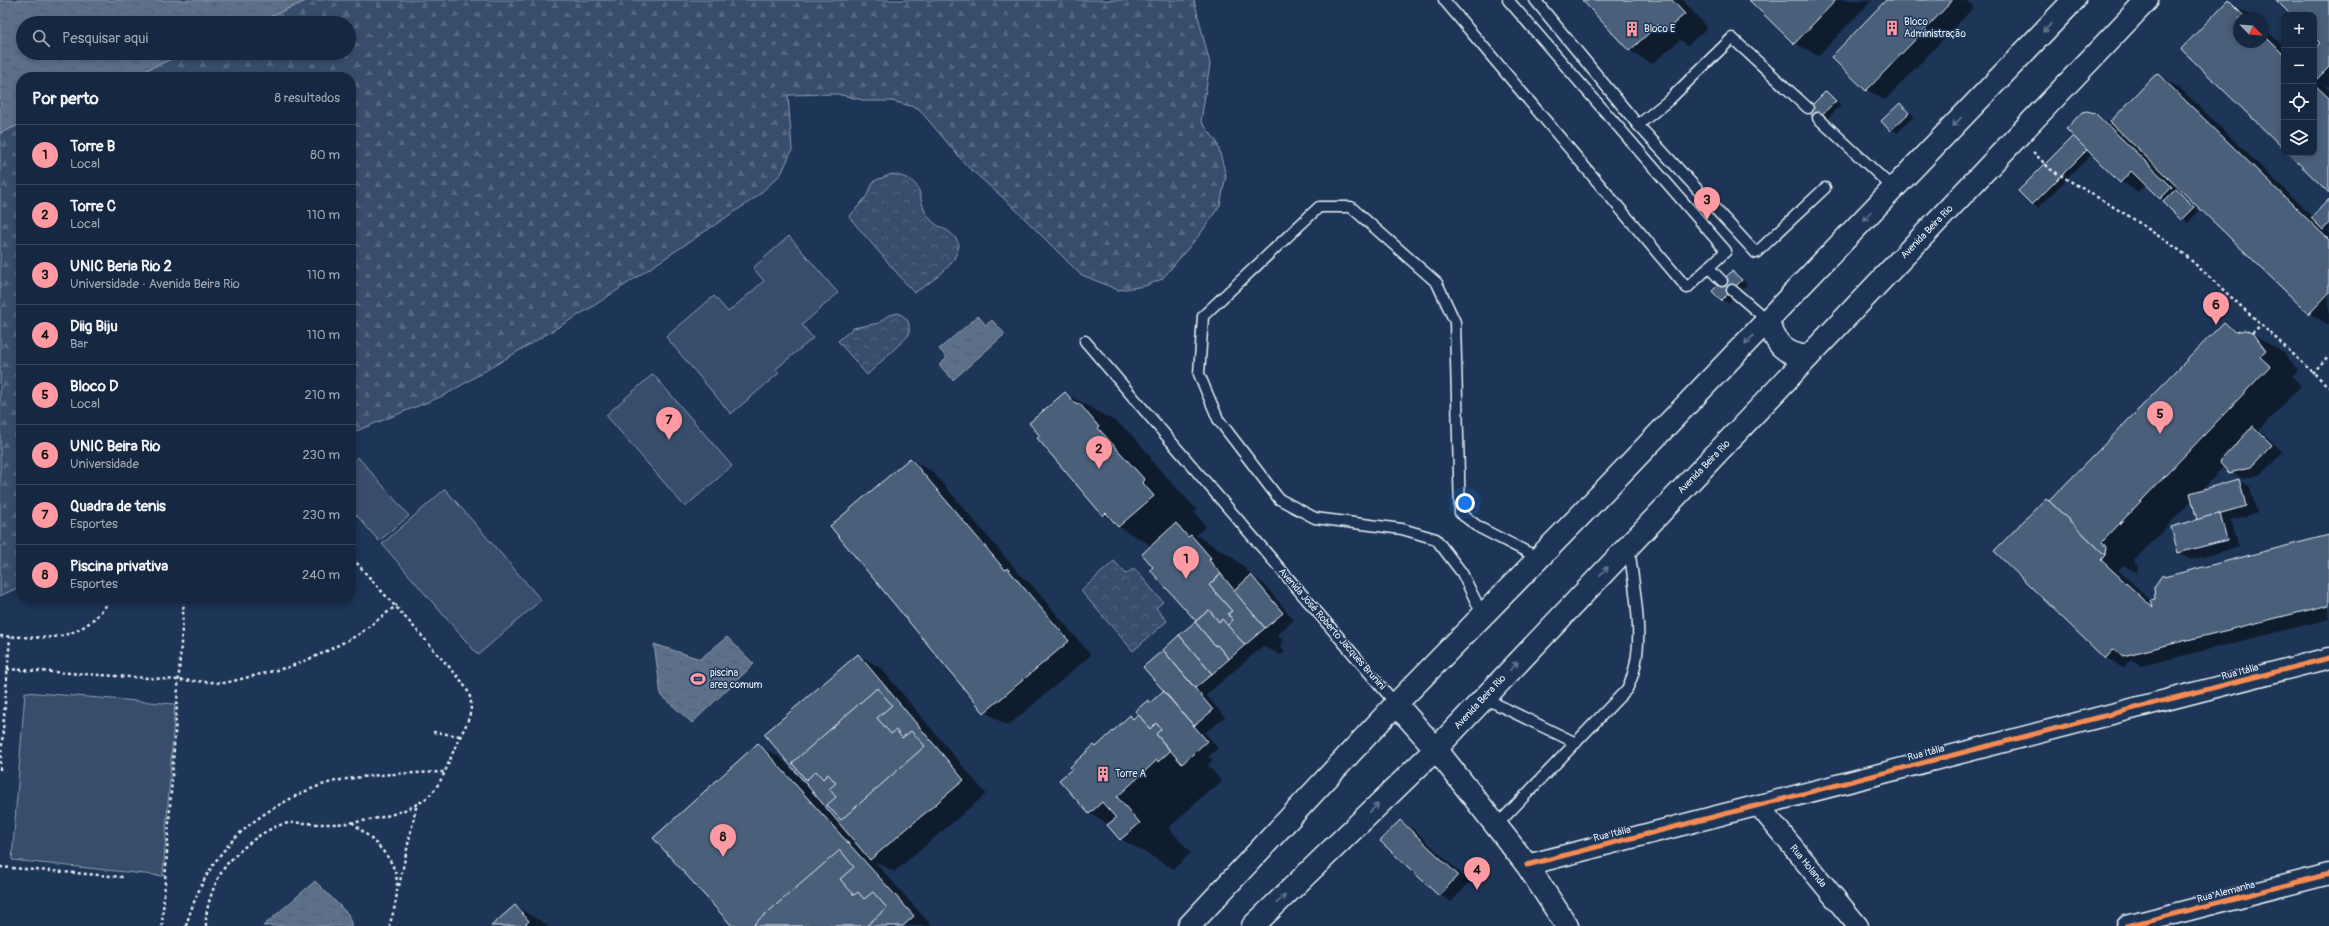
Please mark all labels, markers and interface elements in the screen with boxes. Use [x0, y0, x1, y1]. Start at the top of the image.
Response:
north arrow [2233, 12, 2269, 48]
map controls [2281, 12, 2317, 156]
button: + [2281, 12, 2317, 48]
search box [16, 16, 356, 60]
place label: Bloco Administração [1904, 16, 1966, 40]
building icon: Bloco Administração [1883, 19, 1901, 37]
building icon: Bloco E [1623, 20, 1641, 38]
place label: Bloco E [1644, 23, 1675, 35]
one-way arrow [2042, 23, 2052, 33]
icon: search [30, 27, 52, 49]
text: Pesquisar aqui [62, 29, 148, 48]
button: − [2281, 48, 2317, 84]
button: locate [2281, 84, 2317, 120]
text: Por perto [32, 88, 99, 109]
text: 8 resultados [274, 90, 340, 106]
one-way arrow [1952, 117, 1962, 127]
button: layers [2281, 120, 2317, 156]
text: Torre B [70, 137, 115, 156]
text: 1 [42, 147, 48, 163]
text: 80 m [310, 147, 340, 163]
text: Local [70, 156, 100, 172]
pin: 3 [1694, 187, 1720, 220]
text: Torre C [70, 197, 116, 216]
street label: Avenida Beira Rio [1898, 202, 1956, 261]
text: 2 [41, 207, 49, 223]
text: 110 m [307, 207, 340, 223]
one-way arrow [1863, 210, 1872, 220]
text: Local [70, 216, 100, 232]
text: UNIC Beria Rio 2 [70, 257, 172, 276]
text: 3 [41, 267, 49, 283]
text: 110 m [307, 267, 340, 283]
text: Universidade · Avenida Beira Rio [70, 276, 240, 292]
pin: 6 [2203, 292, 2229, 325]
text: Diig Biju [70, 317, 118, 336]
text: 4 [41, 327, 49, 343]
text: 110 m [307, 327, 340, 343]
one-way arrow [1744, 335, 1753, 345]
text: Bar [70, 336, 88, 352]
text: Bloco D [70, 377, 118, 396]
text: 5 [41, 387, 49, 403]
text: 210 m [304, 387, 340, 403]
text: Local [70, 396, 100, 412]
pin: 5 [2147, 401, 2173, 434]
pin: 7 [656, 407, 682, 440]
pin: 2 [1086, 436, 1112, 469]
text: UNIC Beira Rio [70, 437, 160, 456]
street label: Avenida Beira Rio [1675, 437, 1733, 496]
text: 6 [41, 447, 49, 463]
text: 230 m [303, 447, 340, 463]
text: Universidade [70, 456, 139, 472]
your location [1455, 493, 1475, 513]
text: Quadra de tenis [70, 497, 166, 516]
text: 7 [42, 507, 48, 523]
text: 230 m [303, 507, 340, 523]
text: Esportes [70, 516, 118, 532]
pin: 1 [1173, 546, 1199, 579]
text: Piscina privativa [70, 557, 168, 576]
street label: Avenida José Roberto Jacques Brunini [1276, 566, 1388, 692]
text: 8 [42, 567, 48, 583]
text: 240 m [302, 567, 340, 583]
one-way arrow [1599, 567, 1608, 577]
text: Esportes [70, 576, 118, 592]
one-way arrow [1510, 661, 1519, 671]
street label: Rua Itália [2220, 661, 2260, 683]
place label: piscina area comum [710, 667, 763, 691]
sports icon: piscina area comum [689, 670, 707, 688]
street label: Avenida Beira Rio [1452, 672, 1509, 732]
street label: Rua Itália [1906, 742, 1946, 764]
building icon: Torre A [1094, 765, 1112, 783]
place label: Torre A [1115, 768, 1147, 780]
one-way arrow [1369, 803, 1379, 813]
pin: 8 [710, 824, 736, 857]
street label: Rua Itália [1592, 824, 1632, 844]
street label: Rua Holanda [1787, 842, 1829, 890]
pin: 4 [1464, 857, 1490, 890]
street label: Rua Alemanha [2196, 878, 2257, 906]
one-way arrow [1276, 894, 1286, 904]

